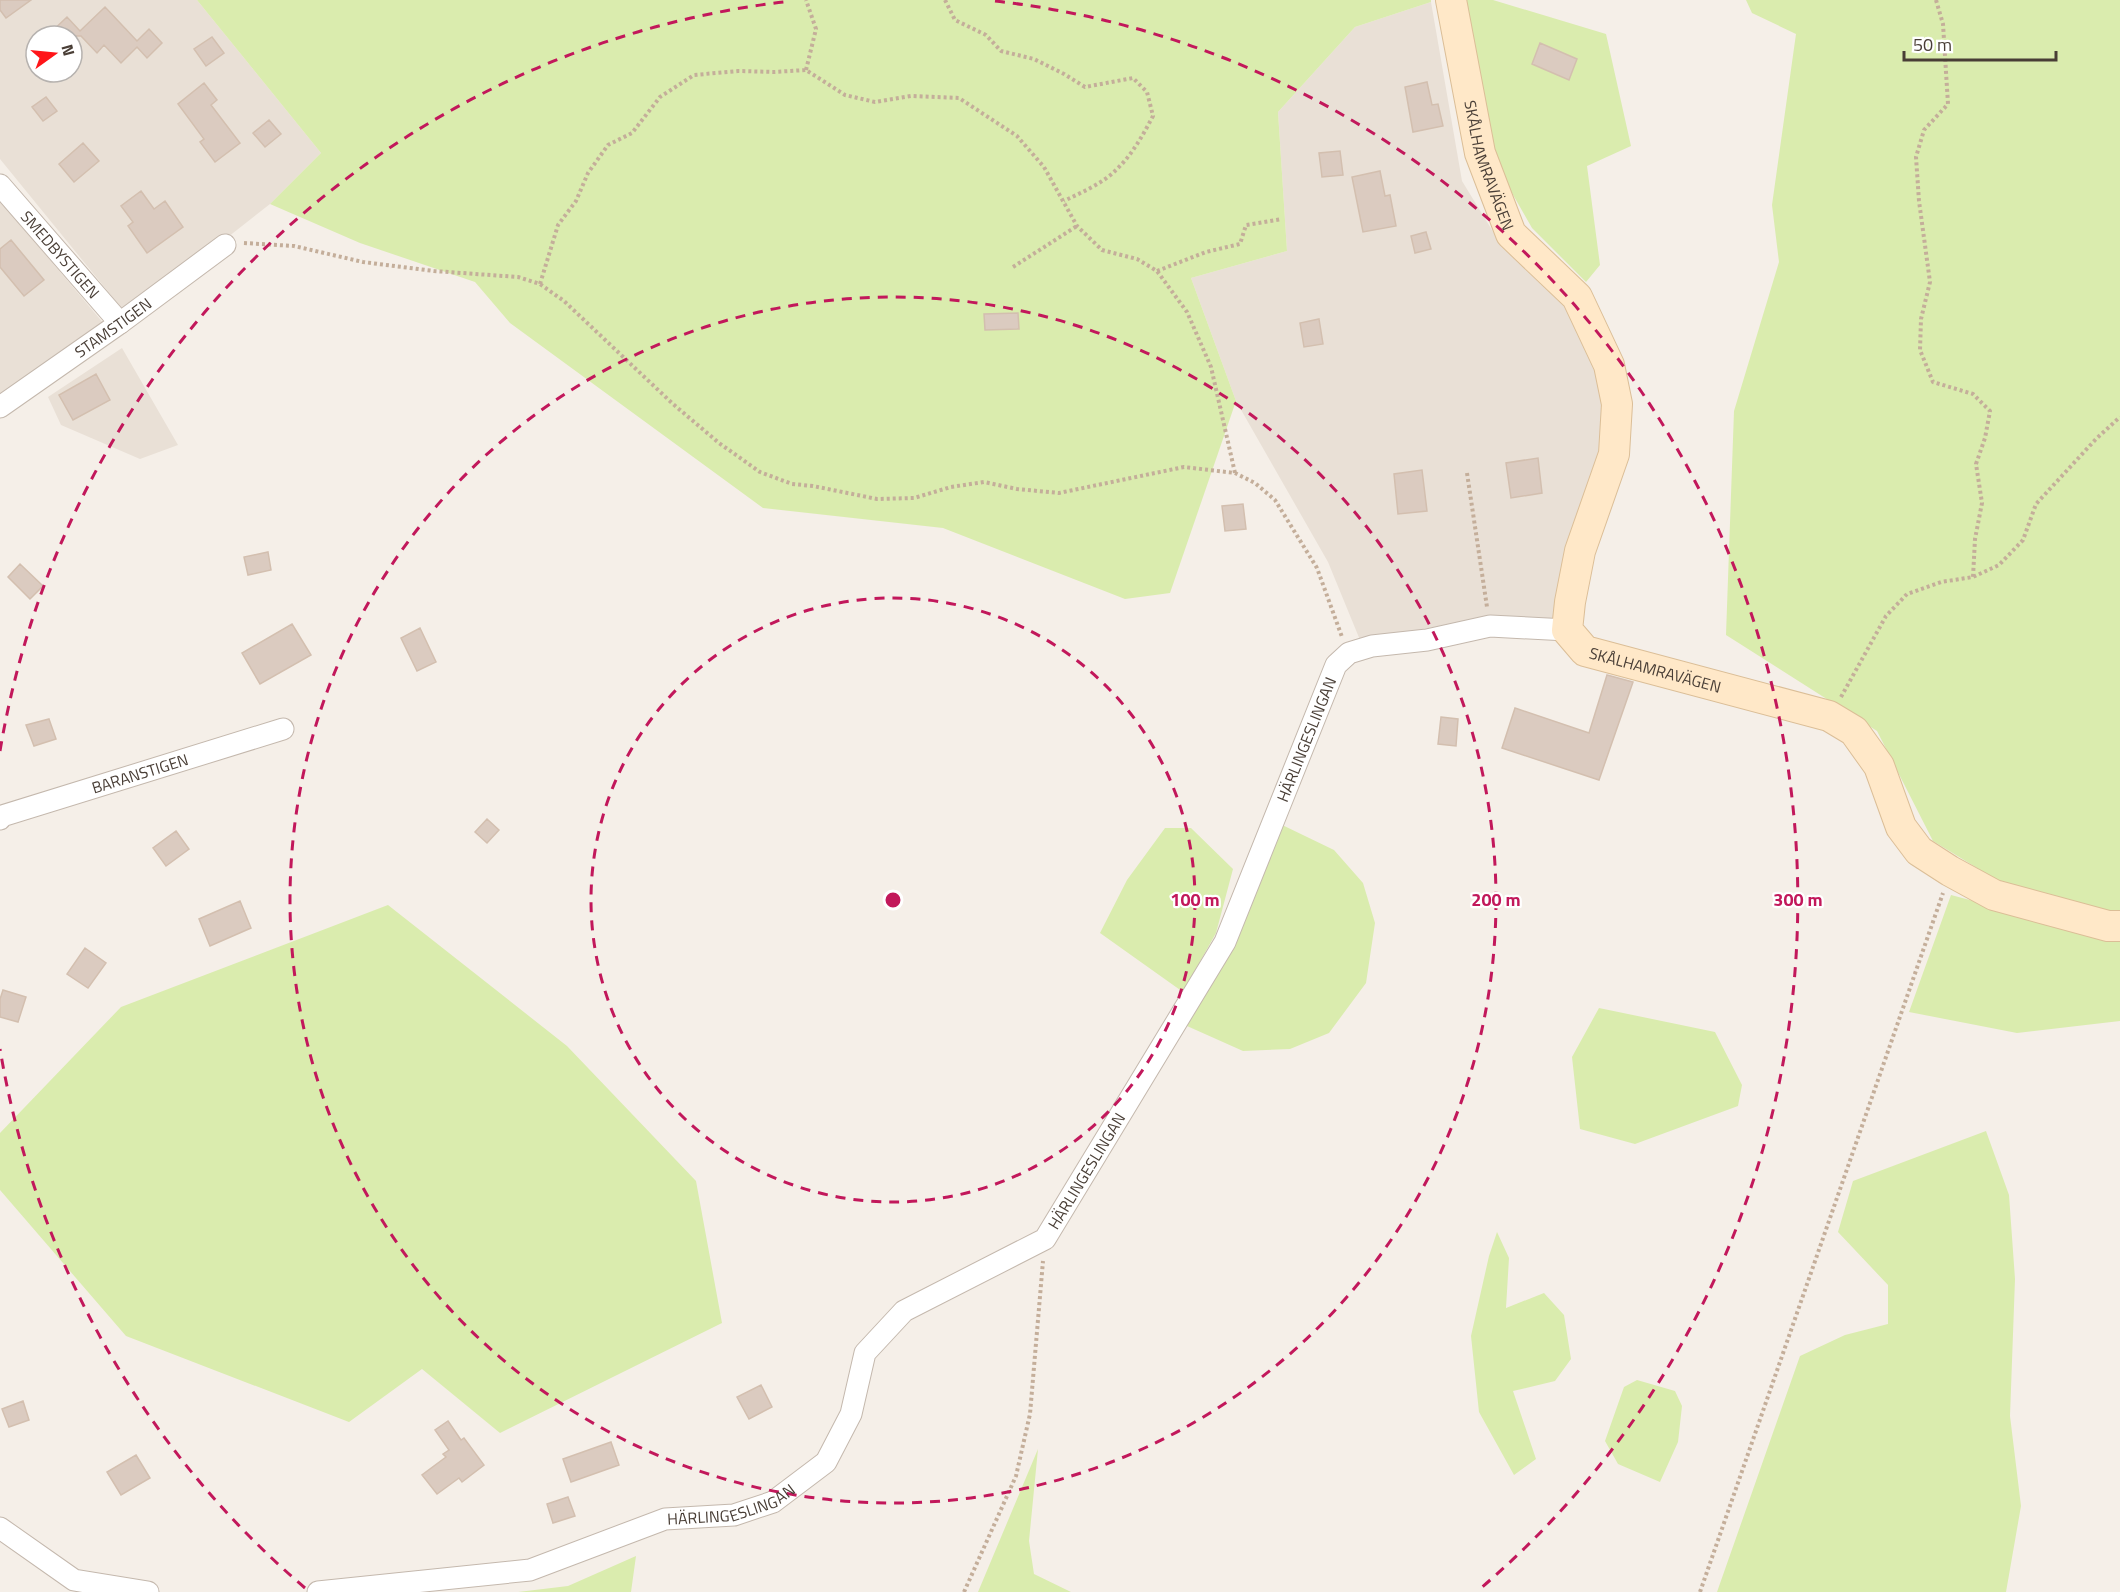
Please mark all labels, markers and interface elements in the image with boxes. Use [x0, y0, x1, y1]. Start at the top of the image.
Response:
north arrow [24, 24, 84, 84]
scale bar [1904, 24, 2056, 62]
text: 50 m [1913, 31, 1952, 58]
text: N [55, 42, 82, 59]
street label: SKÅLHAMRAVÄGEN [1458, 98, 1521, 234]
street label: SMEDBYSTIGEN [15, 205, 105, 304]
street label: STAMSTIGEN [69, 292, 156, 363]
street label: SKÅLHAMRAVÄGEN [1587, 641, 1724, 699]
street label: HÄRLINGESLINGAN [1270, 673, 1342, 805]
street label: BARANSTIGEN [89, 747, 191, 800]
text: 100 m [1170, 886, 1220, 913]
text: 200 m [1471, 886, 1521, 913]
text: 300 m [1773, 886, 1823, 913]
centre of rings [883, 890, 903, 910]
street label: HÄRLINGESLINGAN [1042, 1108, 1131, 1234]
street label: HÄRLINGESLINGAN [667, 1478, 800, 1531]

